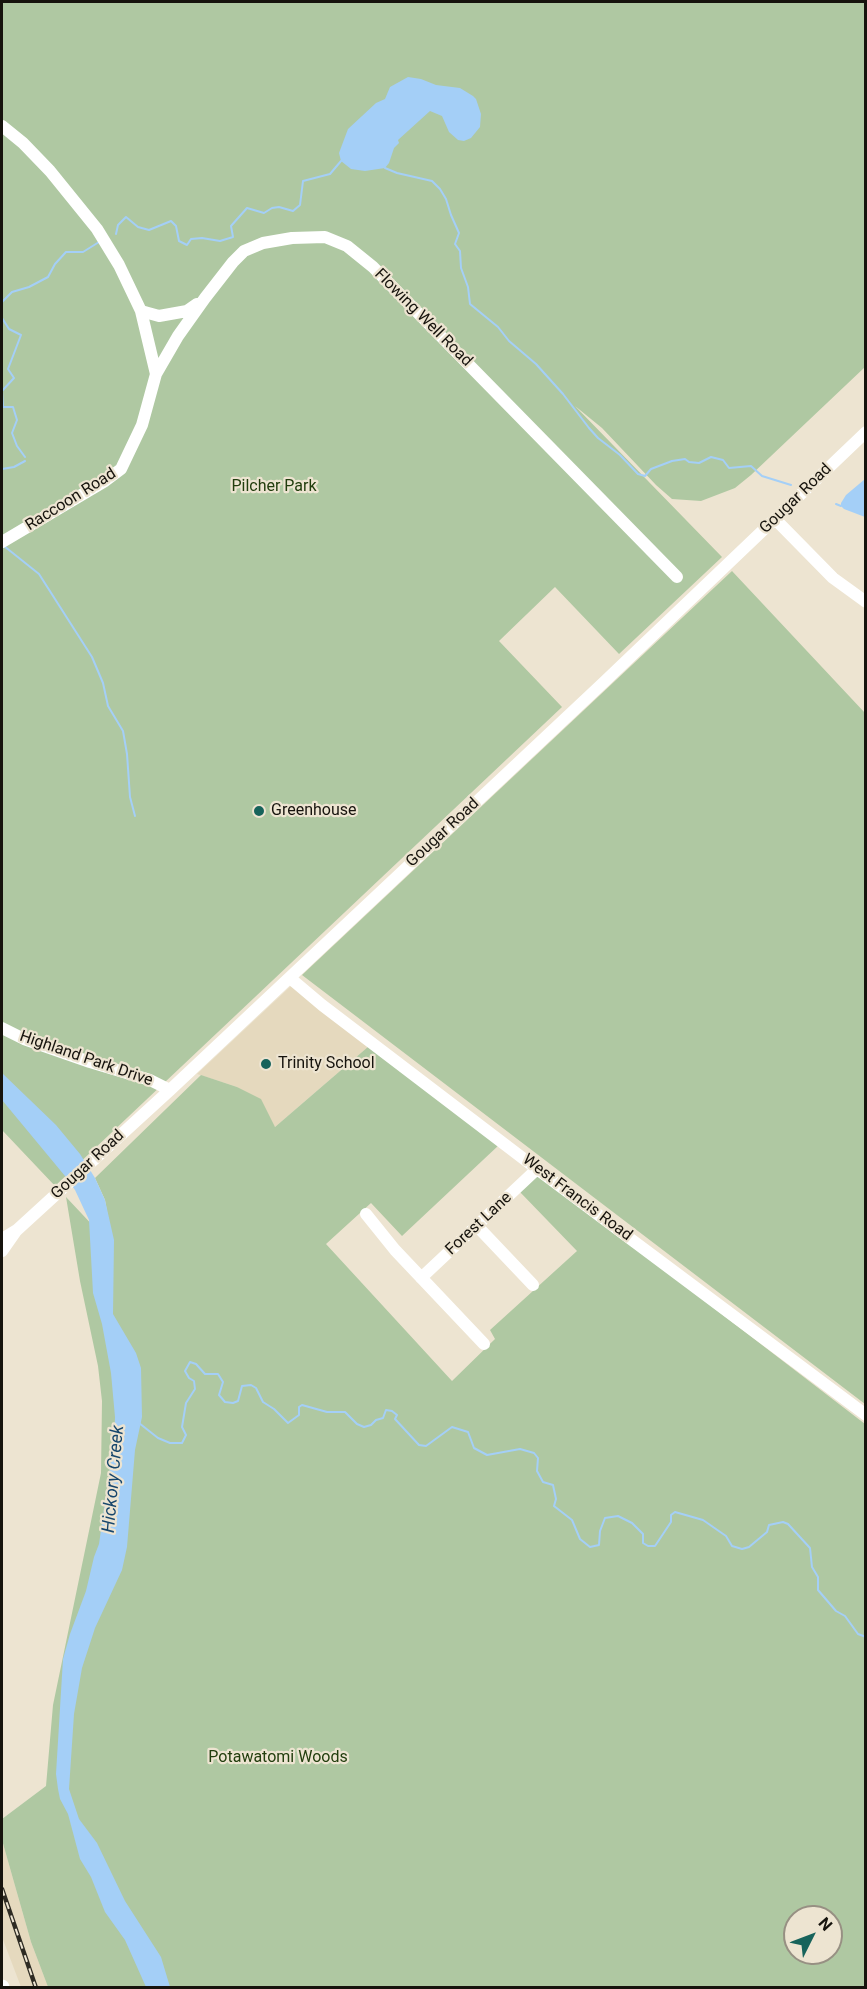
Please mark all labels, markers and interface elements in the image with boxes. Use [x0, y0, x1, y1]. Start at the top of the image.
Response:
street label: Flowing Well Road [370, 265, 476, 371]
street label: Gougar Road [756, 460, 836, 538]
street label: Raccoon Road [22, 465, 120, 535]
park label: Pilcher Park [231, 477, 317, 497]
street label: Gougar Road [403, 794, 483, 872]
place label: Greenhouse [271, 801, 356, 821]
marker: Greenhouse [252, 804, 266, 818]
street label: Highland Park Drive [17, 1027, 155, 1091]
place label: Trinity School [278, 1054, 375, 1074]
marker: Trinity School [259, 1057, 273, 1071]
street label: Gougar Road [48, 1126, 128, 1204]
street label: West Francis Road [518, 1150, 636, 1246]
street label: Forest Lane [442, 1188, 516, 1260]
water label: Hickory Creek [99, 1424, 129, 1534]
park label: Potawatomi Woods [208, 1748, 348, 1768]
north arrow [783, 1905, 843, 1965]
text: N [814, 1913, 836, 1935]

